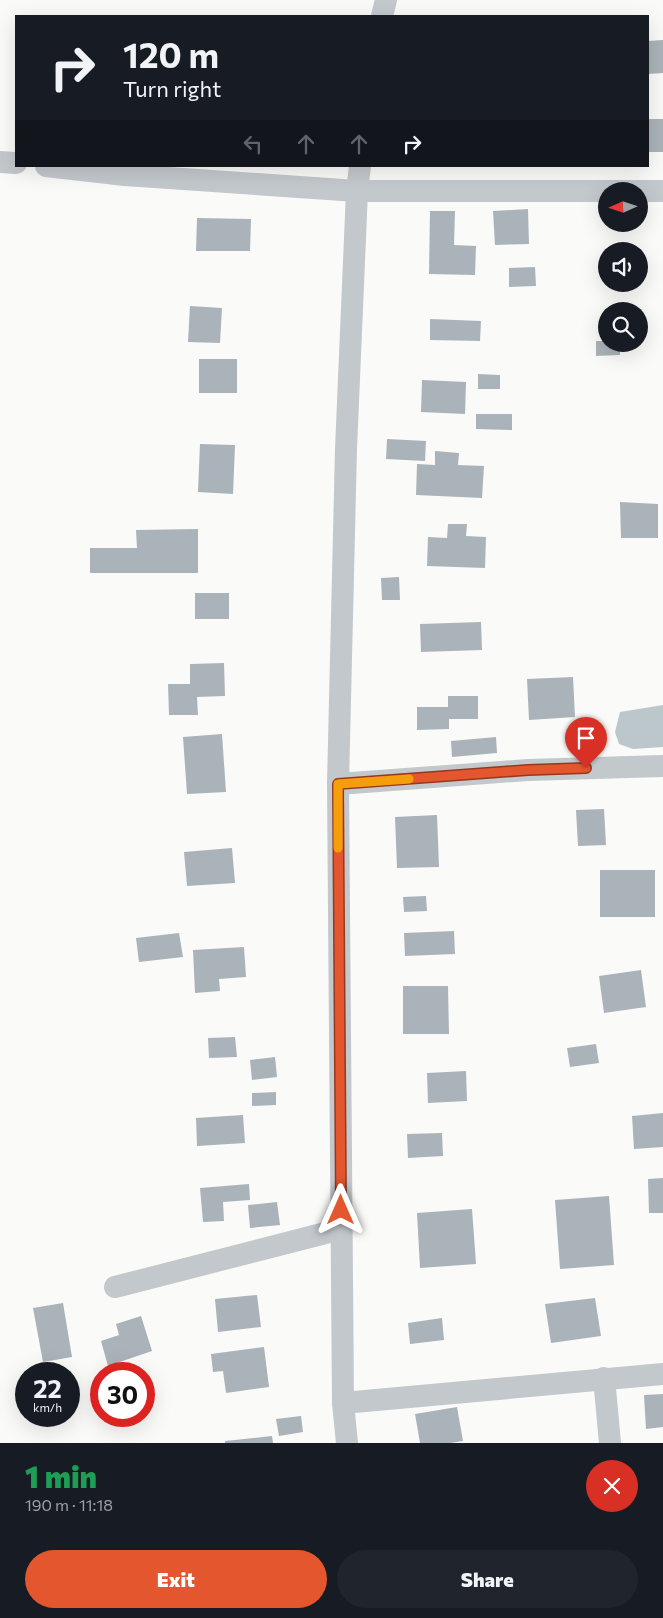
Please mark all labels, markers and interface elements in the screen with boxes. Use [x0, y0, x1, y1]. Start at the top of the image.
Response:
text: 120 m [123, 32, 219, 75]
icon: right [40, 35, 105, 100]
text: Turn right [123, 75, 221, 102]
icon: left [239, 130, 267, 158]
icon: ahead [292, 130, 320, 158]
icon: ahead [345, 130, 373, 158]
icon: right [398, 130, 426, 158]
north arrow [598, 182, 648, 232]
map controls [598, 182, 648, 352]
button: sound [598, 242, 648, 292]
button: search [598, 302, 648, 352]
pin [565, 717, 607, 768]
icon: arrive [572, 724, 600, 752]
position arrow [314, 1183, 366, 1235]
speed limit sign: 30 [90, 1362, 155, 1427]
text: 22 [33, 1373, 62, 1403]
text: km/h [33, 1400, 62, 1414]
text: 1 min [25, 1457, 97, 1494]
button: close [586, 1460, 638, 1512]
text: 190 m · 11:18 [25, 1495, 113, 1514]
button: Exit [25, 1550, 327, 1608]
button: Share [337, 1550, 638, 1608]

